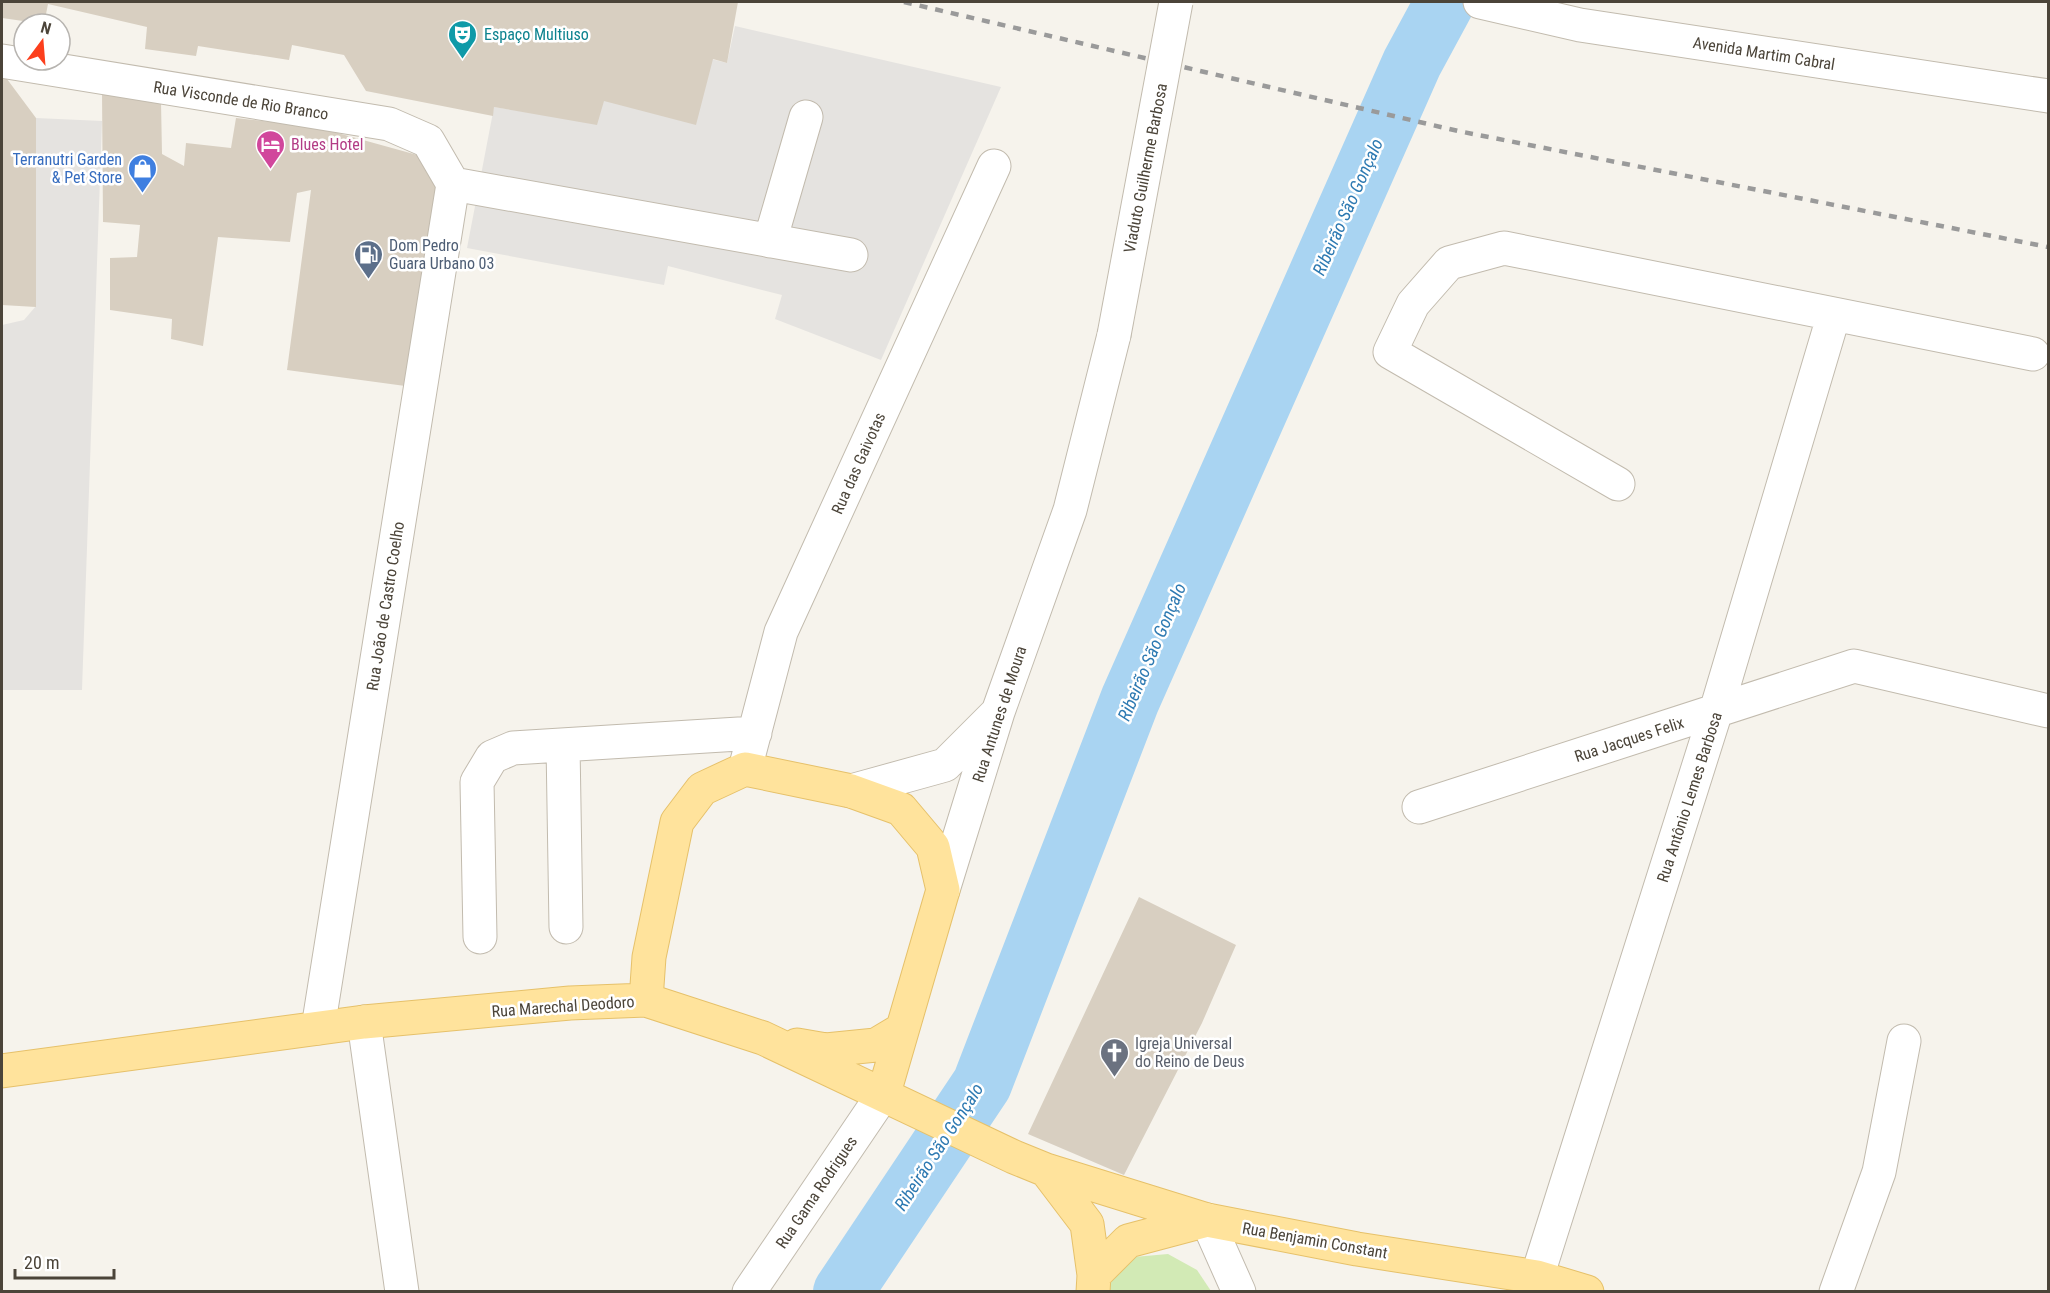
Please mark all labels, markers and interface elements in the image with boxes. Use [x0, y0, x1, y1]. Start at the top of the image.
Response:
north arrow [12, 12, 72, 72]
text: N [39, 18, 53, 39]
theatre icon: Espaço Multiuso [447, 18, 479, 60]
place label: Espaço Multiuso [484, 25, 589, 44]
street label: Avenida Martim Cabral [1692, 33, 1836, 74]
street label: Rua Visconde de Rio Branco [152, 77, 330, 124]
street label: Viaduto Guilherme Barbosa [1120, 82, 1171, 254]
hotel icon: Blues Hotel [254, 128, 286, 170]
place label: Blues Hotel [291, 135, 363, 154]
water label: Ribeirão São Gonçalo [1308, 135, 1387, 278]
place label: Terranutri Garden & Pet Store [12, 150, 122, 187]
shop icon: Terranutri Garden & Pet Store [127, 152, 159, 194]
place label: Dom Pedro Guara Urbano 03 [389, 236, 494, 273]
fuel station icon: Dom Pedro Guara Urbano 03 [352, 238, 384, 280]
street label: Rua das Gaivotas [828, 409, 889, 517]
street label: Rua João de Castro Coelho [363, 520, 408, 692]
water label: Ribeirão São Gonçalo [1113, 580, 1190, 724]
street label: Rua Antunes de Moura [968, 643, 1031, 785]
street label: Rua Antônio Lemes Barbosa [1653, 710, 1726, 885]
street label: Rua Jacques Felix [1572, 713, 1686, 766]
street label: Rua Marechal Deodoro [491, 992, 635, 1021]
place label: Igreja Universal do Reino de Deus [1135, 1034, 1245, 1071]
church icon: Igreja Universal do Reino de Deus [1098, 1036, 1130, 1078]
water label: Ribeirão São Gonçalo [890, 1079, 987, 1214]
street label: Rua Gama Rodrigues [772, 1132, 861, 1252]
street label: Rua Benjamin Constant [1241, 1218, 1389, 1263]
scale bar [15, 1242, 114, 1280]
text: 20 m [24, 1252, 59, 1273]

